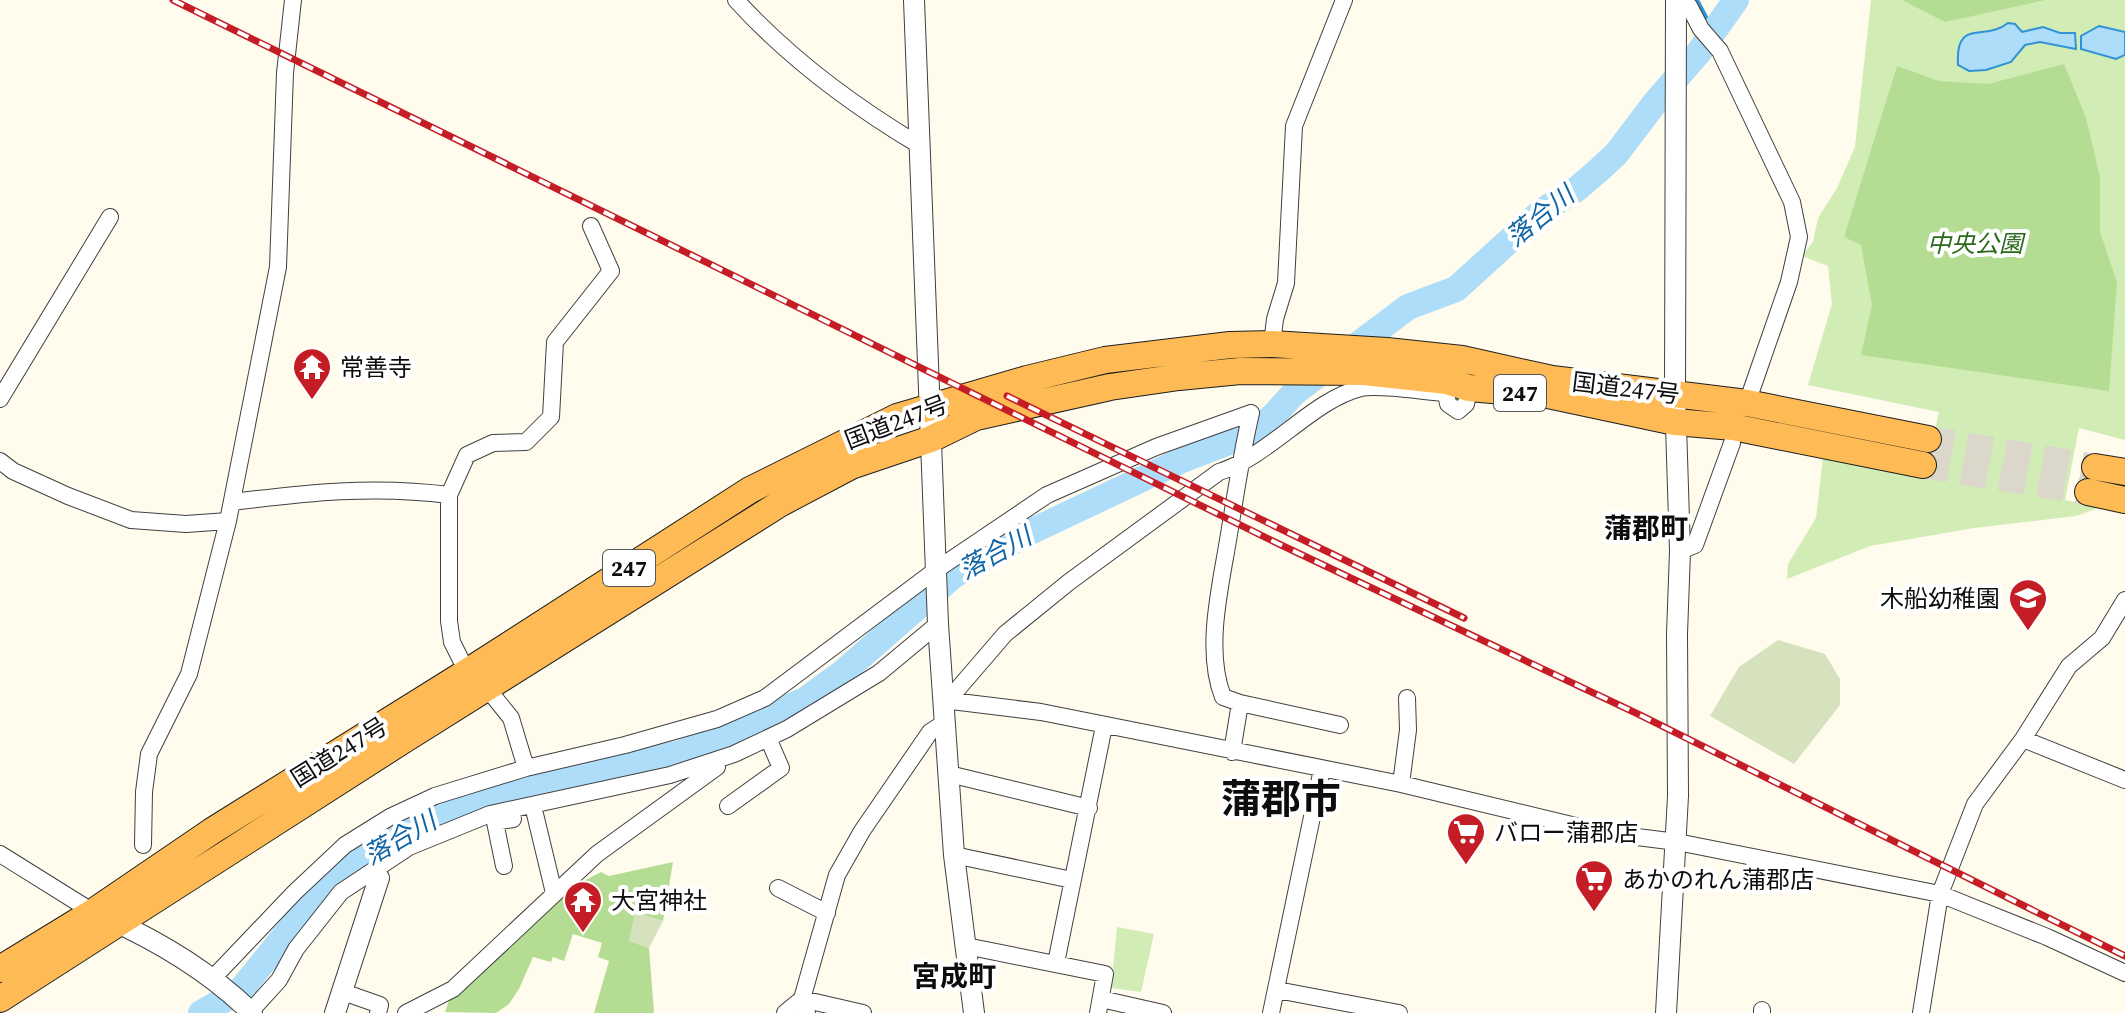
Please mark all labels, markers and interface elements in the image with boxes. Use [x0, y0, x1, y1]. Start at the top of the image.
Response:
water label: 落合川 [1498, 176, 1584, 255]
park label: 中央公園 [1927, 227, 2026, 260]
temple icon: 常善寺 [291, 346, 333, 401]
place label: 常善寺 [340, 351, 412, 384]
street label: 国道247号 [1570, 365, 1682, 411]
road number: 247 [1494, 375, 1546, 411]
street label: 国道247号 [840, 387, 952, 457]
district label: 蒲郡町 [1604, 509, 1688, 547]
water label: 落合川 [952, 517, 1040, 588]
road number: 247 [603, 550, 655, 586]
school or university icon: 木船幼稚園 [2007, 577, 2049, 632]
place label: 木船幼稚園 [1880, 582, 2000, 615]
street label: 国道247号 [284, 709, 394, 795]
district label: 蒲郡市 [1221, 772, 1341, 826]
water label: 落合川 [357, 801, 445, 873]
supermarket icon: バロー蒲郡店 [1445, 811, 1487, 866]
place label: バロー蒲郡店 [1494, 816, 1638, 849]
supermarket icon: あかのれん蒲郡店 [1573, 858, 1615, 913]
place label: あかのれん蒲郡店 [1622, 863, 1814, 896]
temple icon: 大宮神社 [562, 879, 604, 934]
place label: 大宮神社 [611, 884, 707, 917]
district label: 宮成町 [912, 957, 996, 995]

